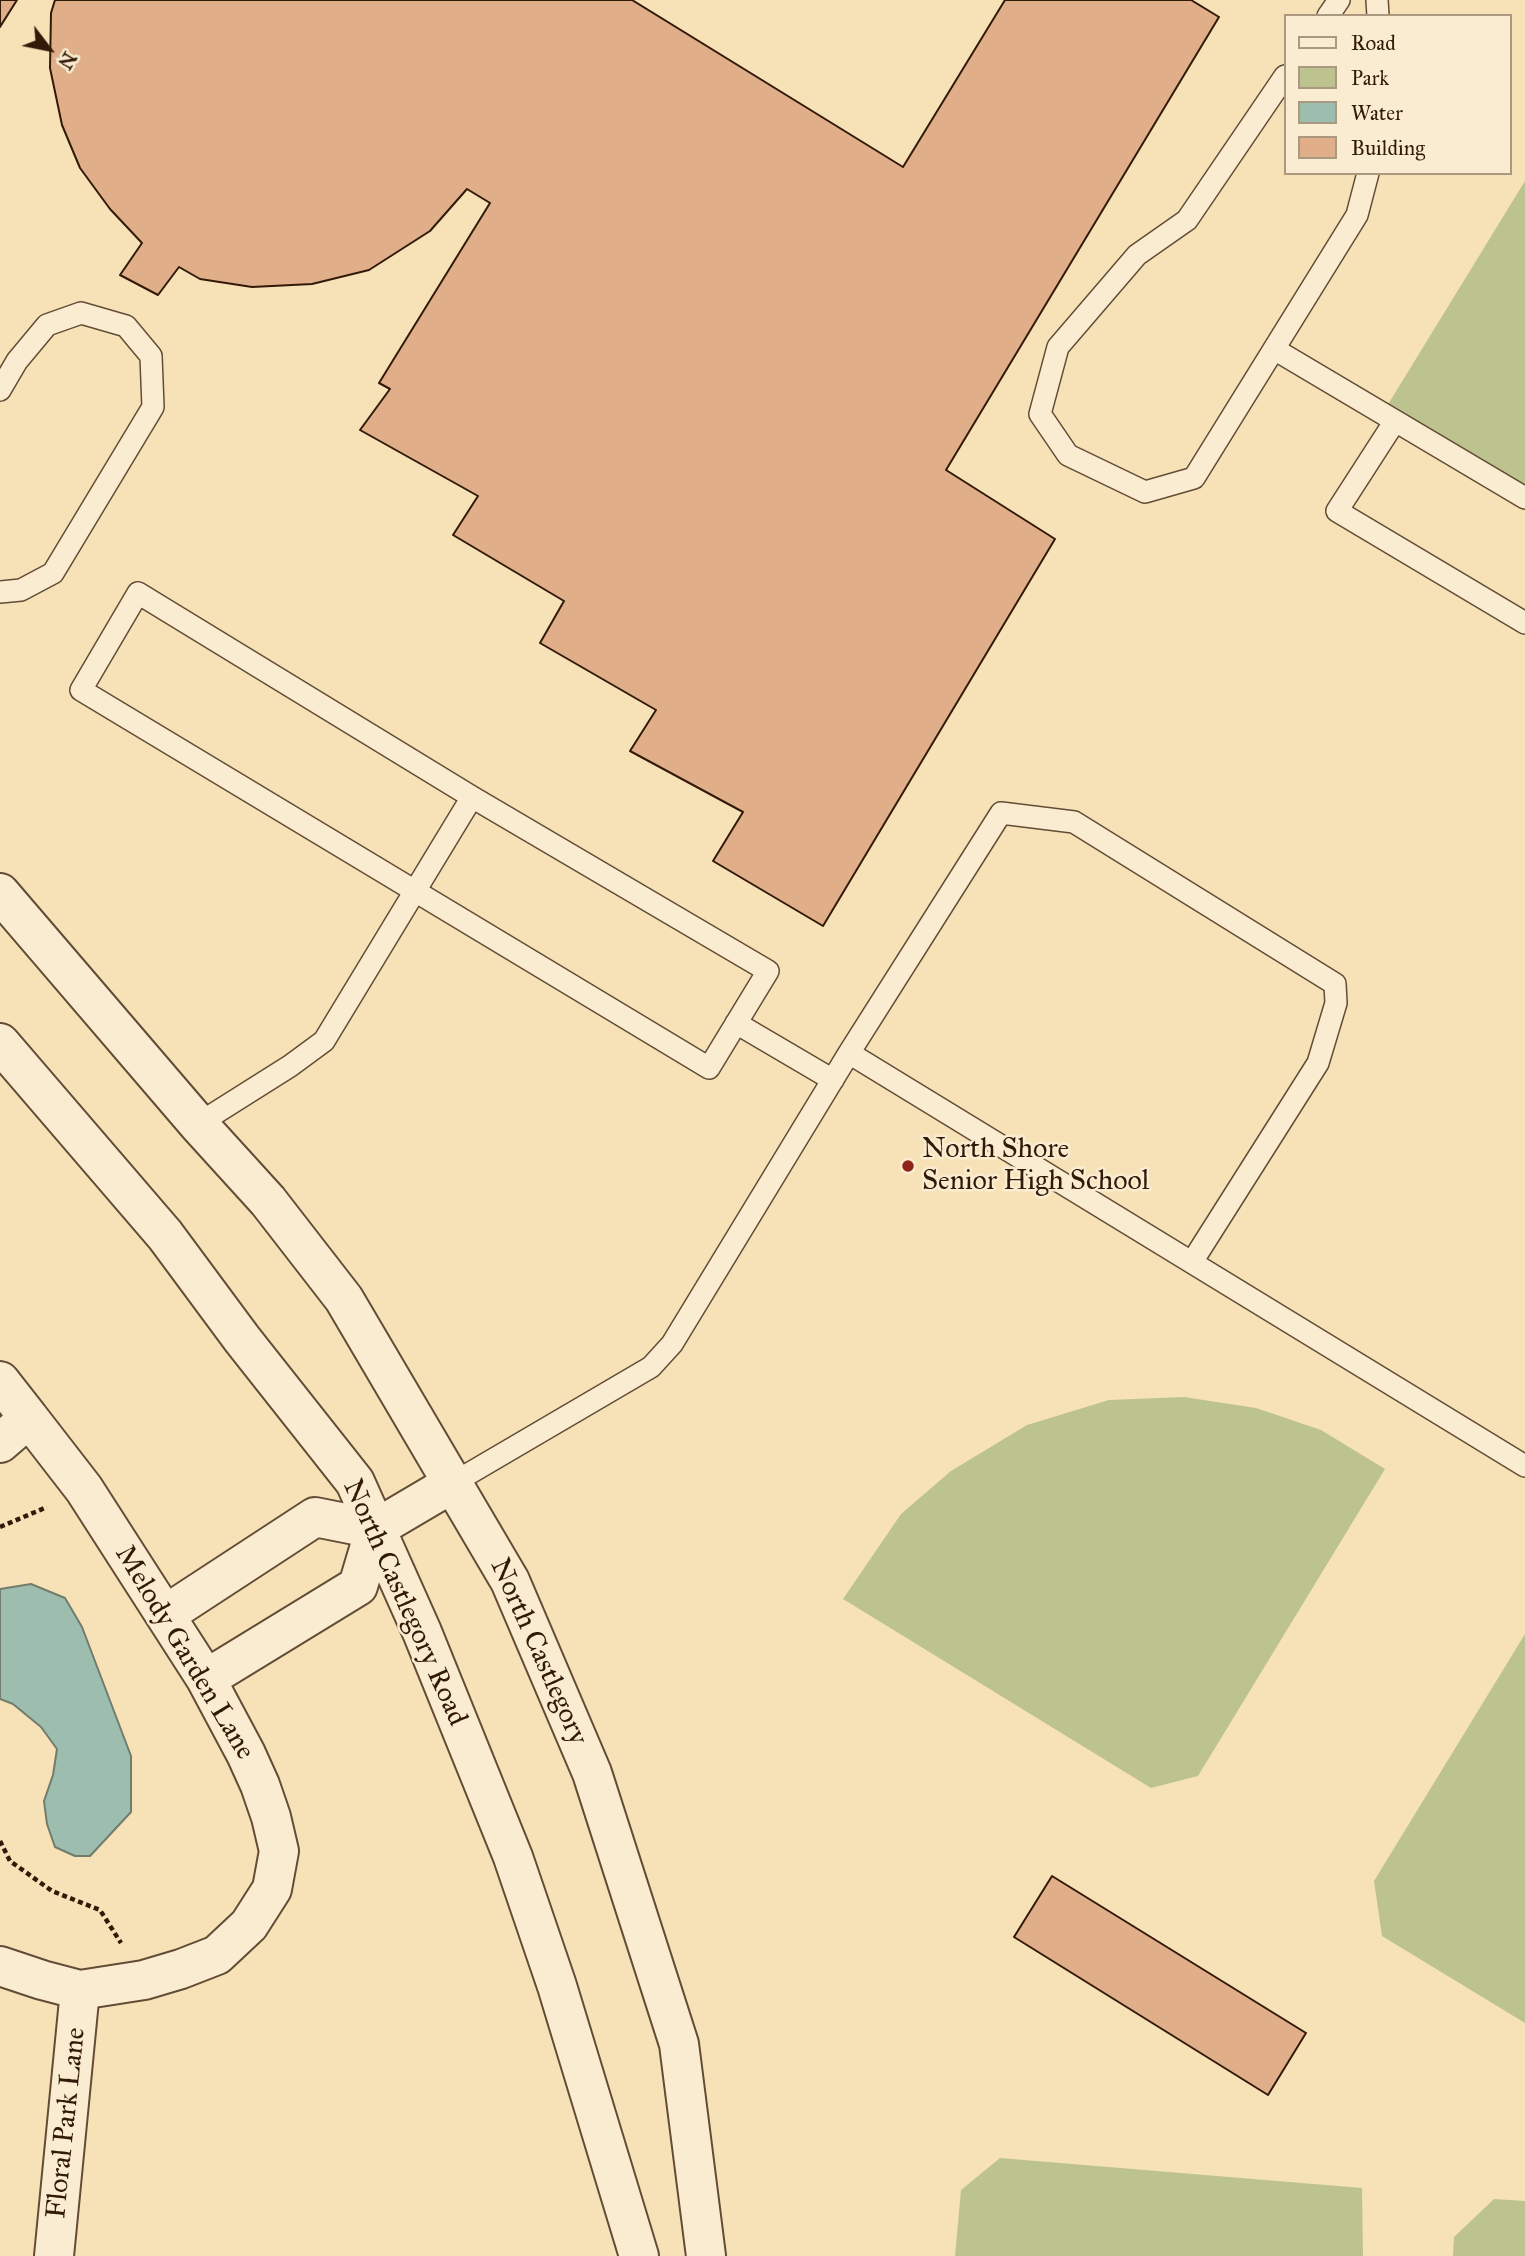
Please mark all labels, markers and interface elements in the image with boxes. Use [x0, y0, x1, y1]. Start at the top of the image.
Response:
north arrow [14, 14, 84, 84]
legend [1284, 14, 1511, 175]
text: Road [1351, 30, 1396, 56]
text: N [53, 47, 81, 73]
text: Park [1351, 65, 1389, 91]
text: Water [1351, 100, 1403, 126]
text: Building [1351, 135, 1425, 161]
place label: North Shore Senior High School [922, 1133, 1149, 1199]
marker: North Shore Senior High School [900, 1158, 916, 1174]
street label: North Castlegory Road [335, 1475, 473, 1731]
street label: Melody Garden Lane [107, 1540, 261, 1766]
street label: North Castlegory [482, 1554, 594, 1750]
street label: Floral Park Lane [40, 2026, 94, 2220]

